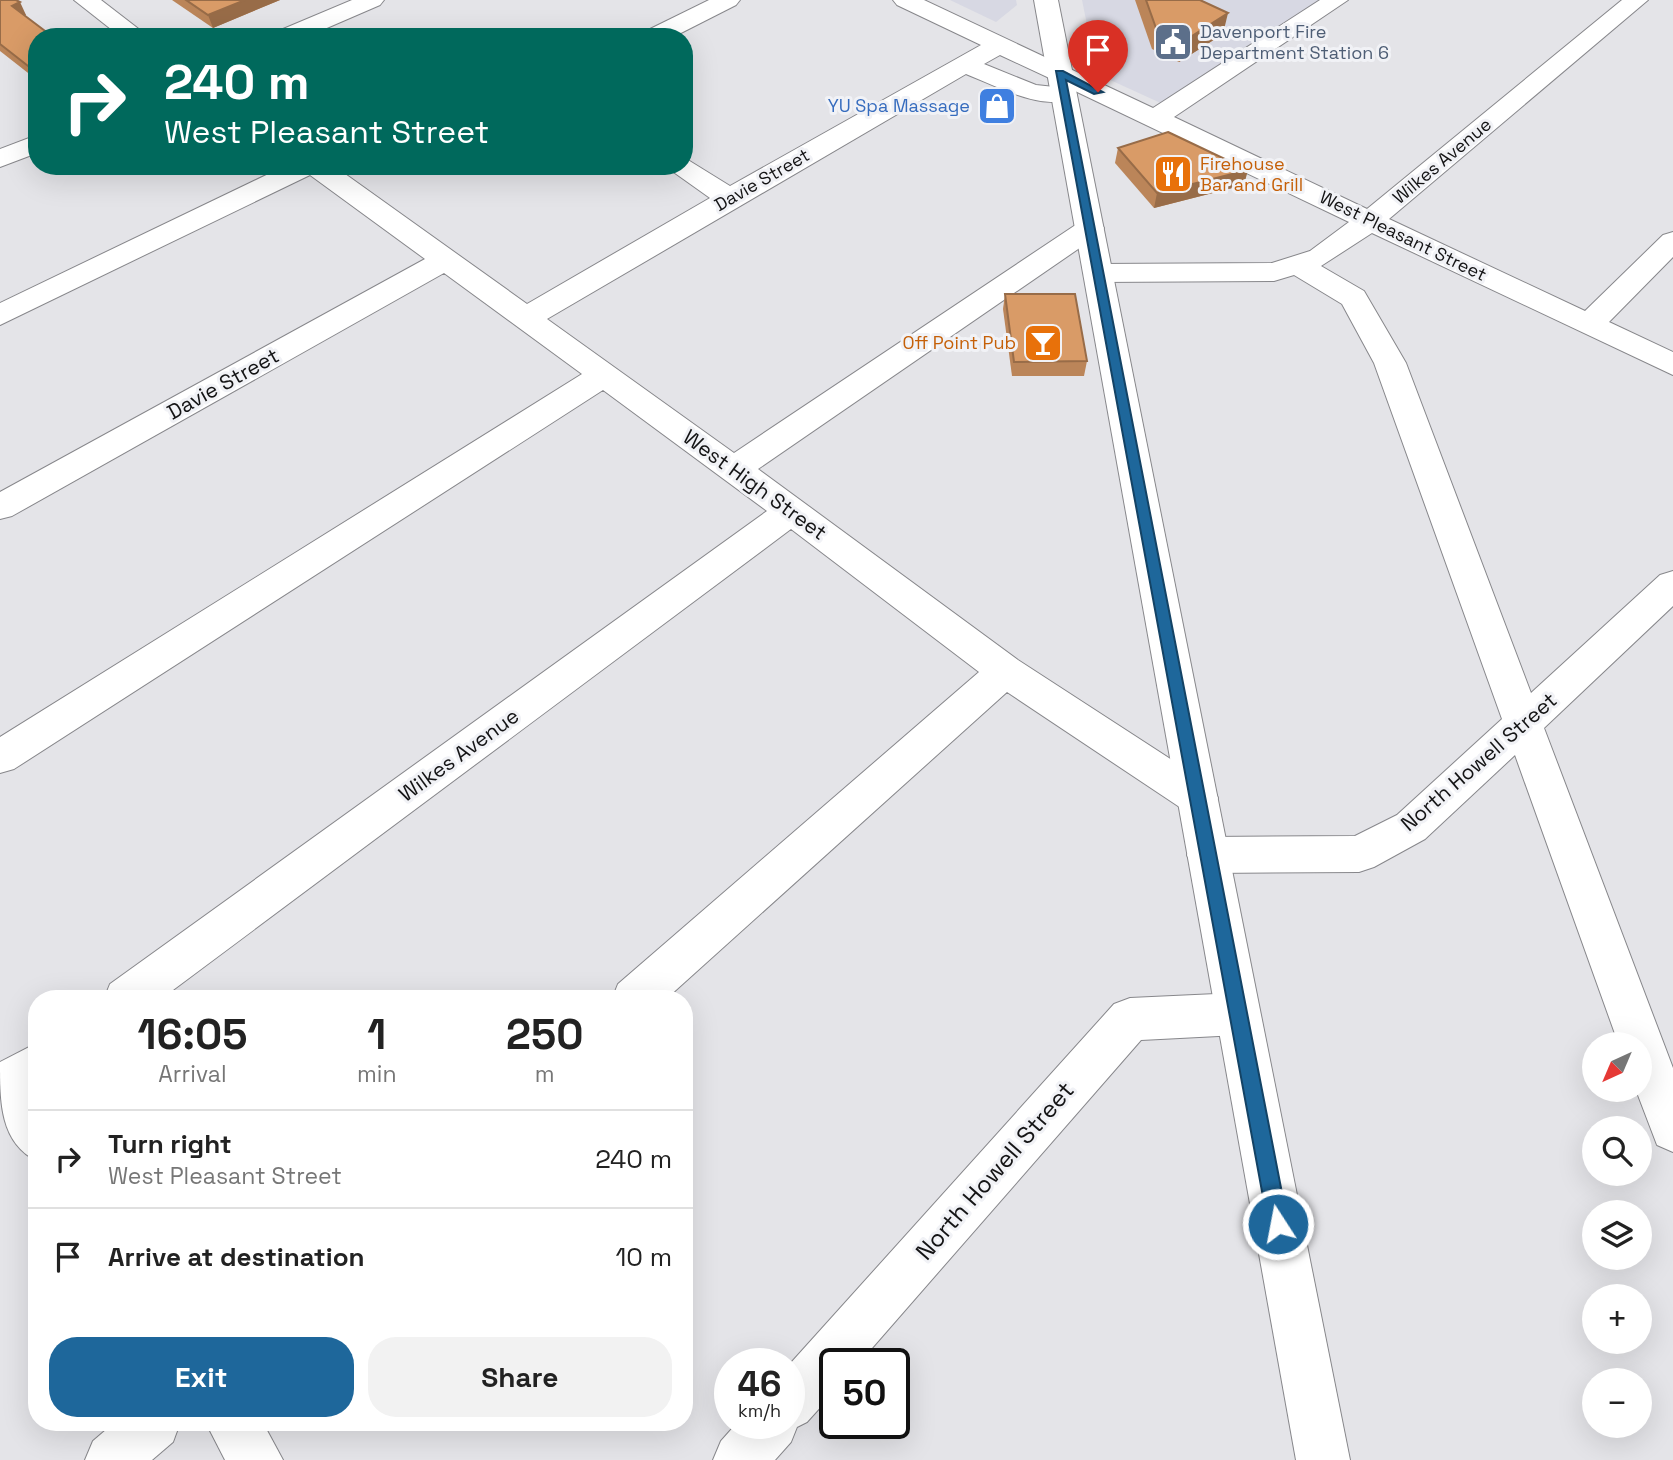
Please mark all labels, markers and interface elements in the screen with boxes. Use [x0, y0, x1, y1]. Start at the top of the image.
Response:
pin [1068, 20, 1128, 92]
place label: Davenport Fire Department Station 6 [1200, 20, 1389, 64]
public building icon: Davenport Fire Department Station 6 [1152, 21, 1194, 63]
icon: arrive [1079, 31, 1117, 69]
text: 240 m [164, 51, 310, 113]
icon: right [49, 56, 140, 147]
shop icon: YU Spa Massage [976, 85, 1018, 127]
place label: YU Spa Massage [828, 94, 970, 117]
text: West Pleasant Street [164, 112, 489, 152]
street label: Wilkes Avenue [1388, 113, 1496, 209]
street label: Davie Street [710, 143, 813, 216]
place label: Firehouse Bar and Grill [1200, 152, 1303, 196]
restaurant icon: Firehouse Bar and Grill [1152, 153, 1194, 195]
street label: West Pleasant Street [1316, 185, 1490, 286]
bar icon: Off Point Pub [1022, 322, 1064, 364]
place label: Off Point Pub [902, 331, 1016, 354]
street label: Davie Street [162, 342, 283, 425]
street label: West High Street [678, 423, 833, 546]
street label: North Howell Street [1395, 686, 1562, 837]
street label: Wilkes Avenue [393, 702, 524, 807]
text: 16:05 [138, 1008, 247, 1061]
text: 1 [367, 1008, 386, 1061]
text: 250 [506, 1008, 583, 1061]
north arrow [1582, 1032, 1652, 1102]
map controls [1582, 1032, 1652, 1438]
text: Arrival [158, 1059, 227, 1089]
text: min [357, 1059, 396, 1089]
text: m [535, 1059, 555, 1089]
street label: North Howell Street [909, 1075, 1081, 1266]
button: search [1582, 1116, 1652, 1186]
text: Turn right [108, 1127, 232, 1161]
icon: right [49, 1140, 87, 1178]
text: 240 m [595, 1142, 672, 1176]
text: West Pleasant Street [108, 1161, 342, 1191]
position arrow [1241, 1187, 1315, 1261]
button: layers [1582, 1200, 1652, 1270]
icon: arrive [49, 1238, 87, 1276]
text: Arrive at destination [108, 1240, 365, 1274]
text: 10 m [615, 1240, 672, 1274]
button: + [1582, 1284, 1652, 1354]
button: Exit [49, 1337, 354, 1417]
button: Share [368, 1337, 672, 1417]
speed limit sign: 50 [819, 1348, 910, 1439]
text: 46 [738, 1362, 781, 1406]
button: − [1582, 1368, 1652, 1438]
text: km/h [738, 1399, 781, 1422]

